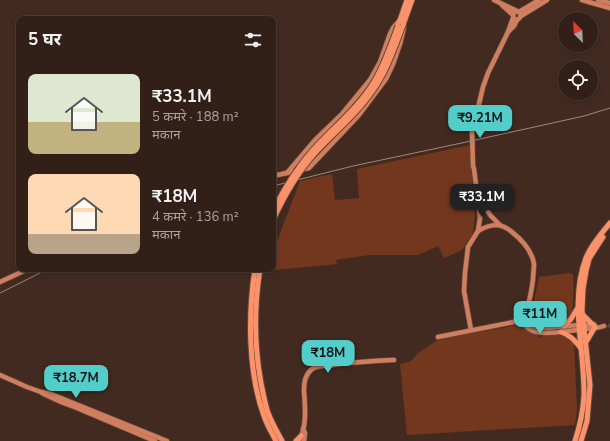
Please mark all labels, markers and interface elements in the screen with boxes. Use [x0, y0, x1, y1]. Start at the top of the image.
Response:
north arrow [558, 12, 598, 52]
map controls [558, 12, 598, 100]
text: 5 घर [28, 28, 61, 51]
icon: filters [242, 29, 264, 51]
button: locate [558, 60, 598, 100]
text: ₹33.1M [152, 85, 212, 108]
icon: home [60, 90, 108, 138]
pin: ₹9.21M [447, 105, 513, 139]
text: 5 कमरे · 188 m² [152, 108, 239, 126]
text: ₹9.21M [457, 109, 503, 127]
text: मकान [152, 126, 180, 144]
pin: ₹33.1M [449, 184, 515, 218]
text: ₹18M [152, 185, 197, 208]
text: ₹33.1M [459, 188, 505, 206]
icon: home [60, 190, 108, 238]
text: 4 कमरे · 136 m² [152, 208, 239, 226]
text: मकान [152, 226, 180, 244]
pin: ₹11M [516, 301, 564, 335]
text: ₹11M [523, 305, 557, 323]
pin: ₹18M [304, 340, 352, 374]
text: ₹18M [311, 344, 345, 362]
pin: ₹18.7M [43, 365, 109, 399]
text: ₹18.7M [53, 369, 99, 387]

